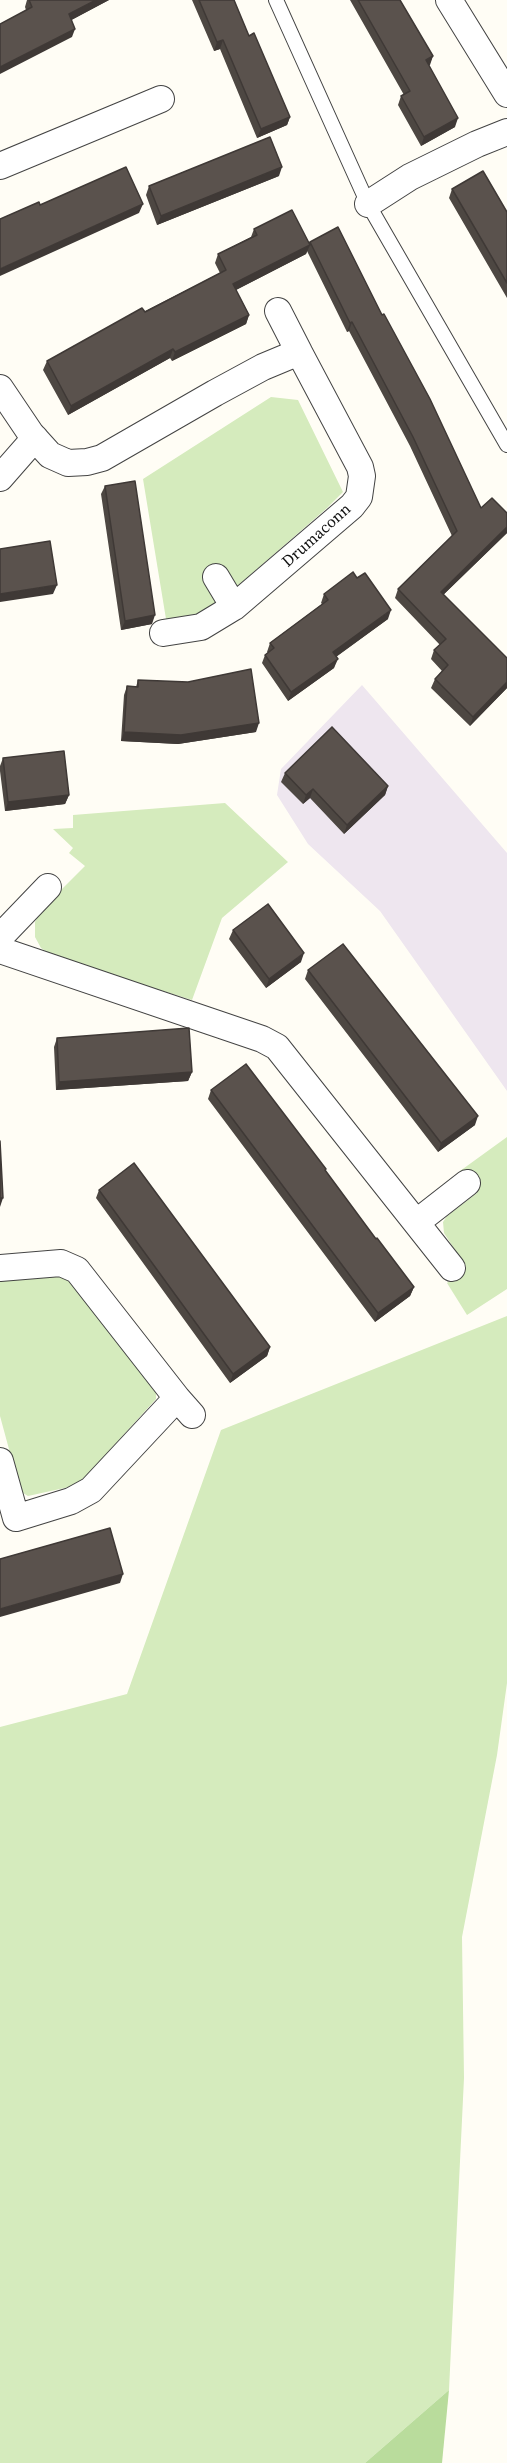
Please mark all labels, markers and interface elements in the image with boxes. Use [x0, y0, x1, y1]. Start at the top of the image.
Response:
street label: Drumaconn [279, 500, 355, 572]

